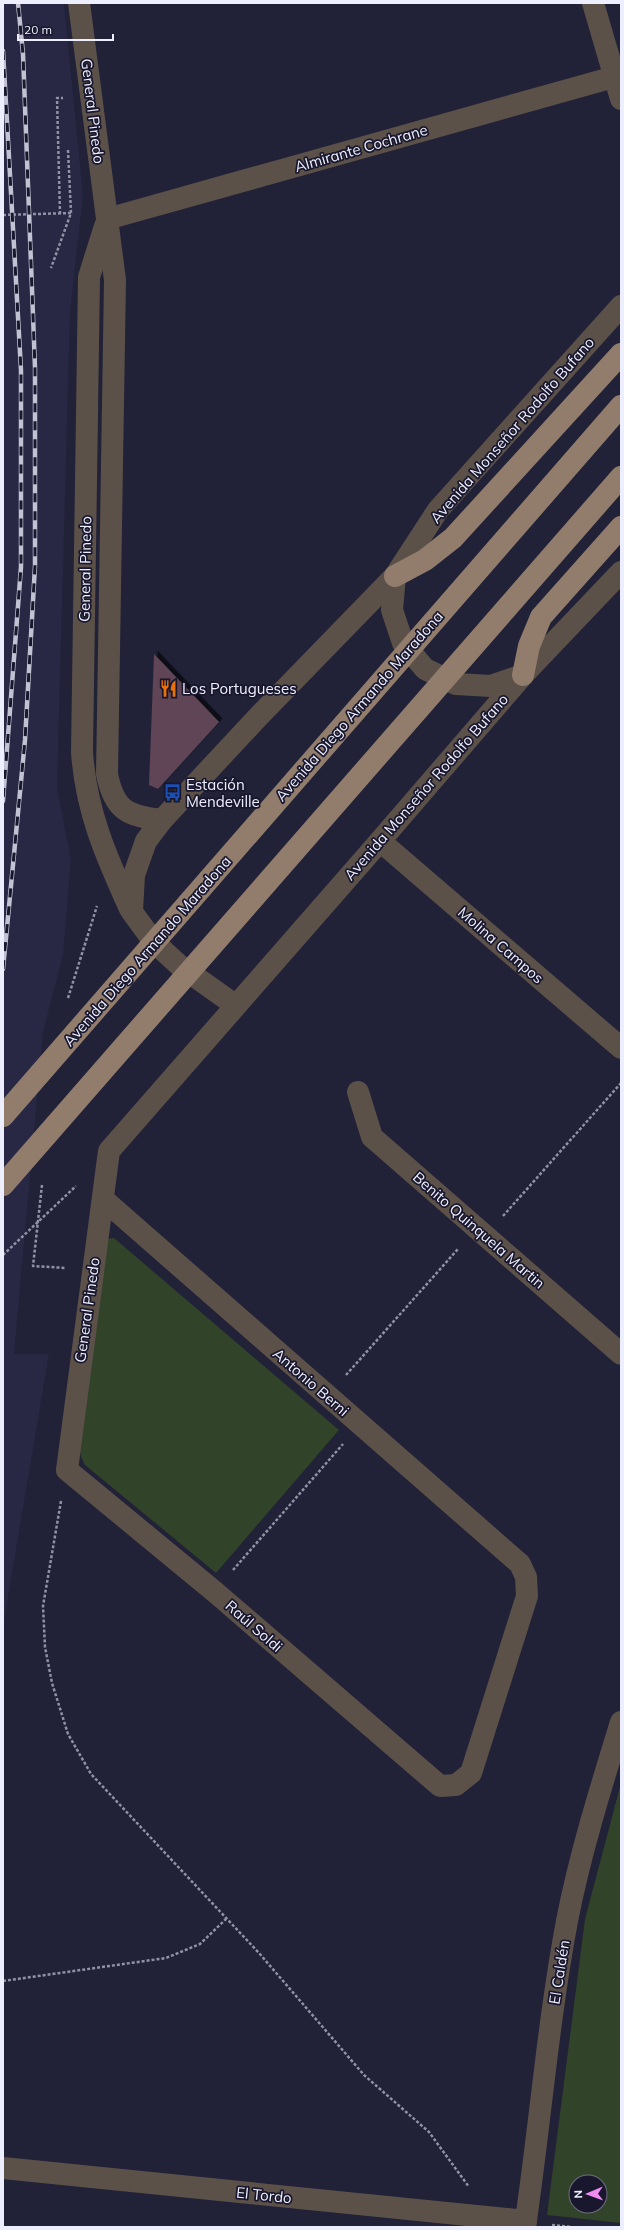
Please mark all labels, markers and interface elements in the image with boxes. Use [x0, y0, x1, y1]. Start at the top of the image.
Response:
scale bar [18, 16, 113, 42]
text: 20 m [24, 22, 52, 37]
street label: General Pinedo [77, 57, 109, 165]
street label: Almirante Cochrane [292, 120, 430, 176]
street label: Avenida Monseñor Rodolfo Bufano [426, 333, 598, 527]
street label: General Pinedo [75, 516, 95, 622]
street label: Avenida Diego Armando Maradona [271, 607, 447, 805]
restaurant icon: Los Portugueses [159, 678, 179, 698]
place label: Los Portugueses [182, 679, 297, 698]
street label: Avenida Monseñor Rodolfo Bufano [340, 690, 512, 884]
place label: Estación Mendeville [186, 775, 260, 811]
bus stop icon: Estación Mendeville [163, 783, 183, 803]
street label: Avenida Diego Armando Maradona [59, 852, 235, 1050]
street label: Molina Campos [454, 903, 548, 987]
street label: Benito Quinquela Martin [409, 1168, 549, 1292]
street label: General Pinedo [70, 1256, 104, 1364]
street label: Antonio Berni [269, 1344, 353, 1420]
street label: Raúl Soldi [222, 1596, 286, 1656]
street label: El Caldén [545, 1938, 573, 2006]
north arrow [568, 2174, 608, 2214]
street label: El Tordo [235, 2183, 293, 2207]
text: N [571, 2190, 585, 2199]

